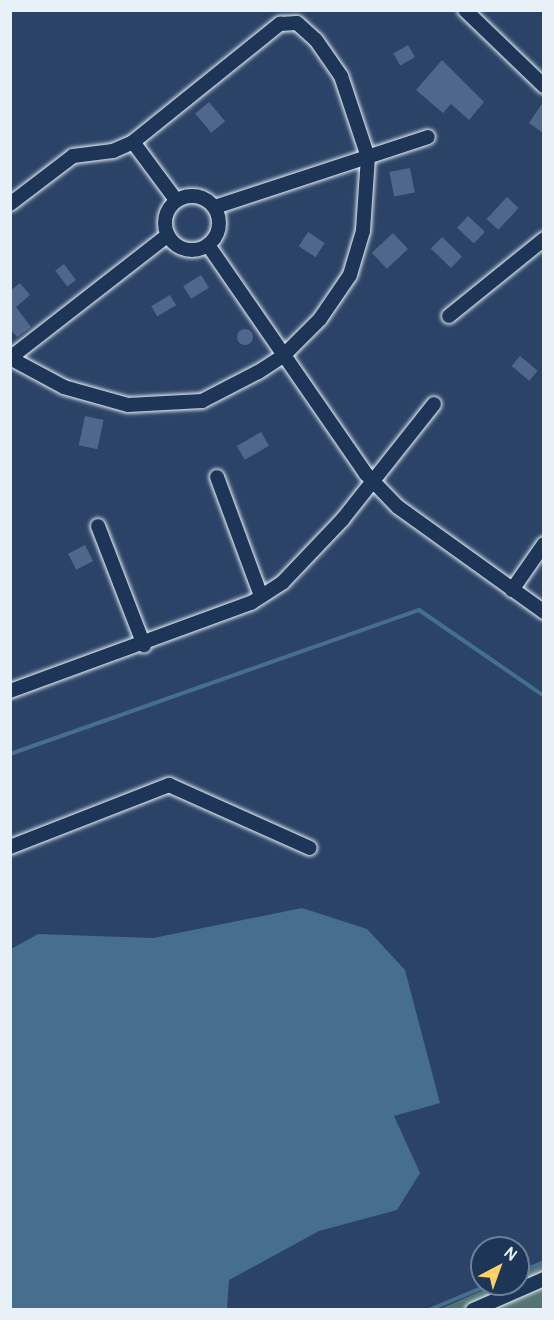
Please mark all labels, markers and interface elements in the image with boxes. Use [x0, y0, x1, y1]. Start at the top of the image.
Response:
north arrow [470, 1236, 530, 1296]
text: N [500, 1243, 521, 1265]

